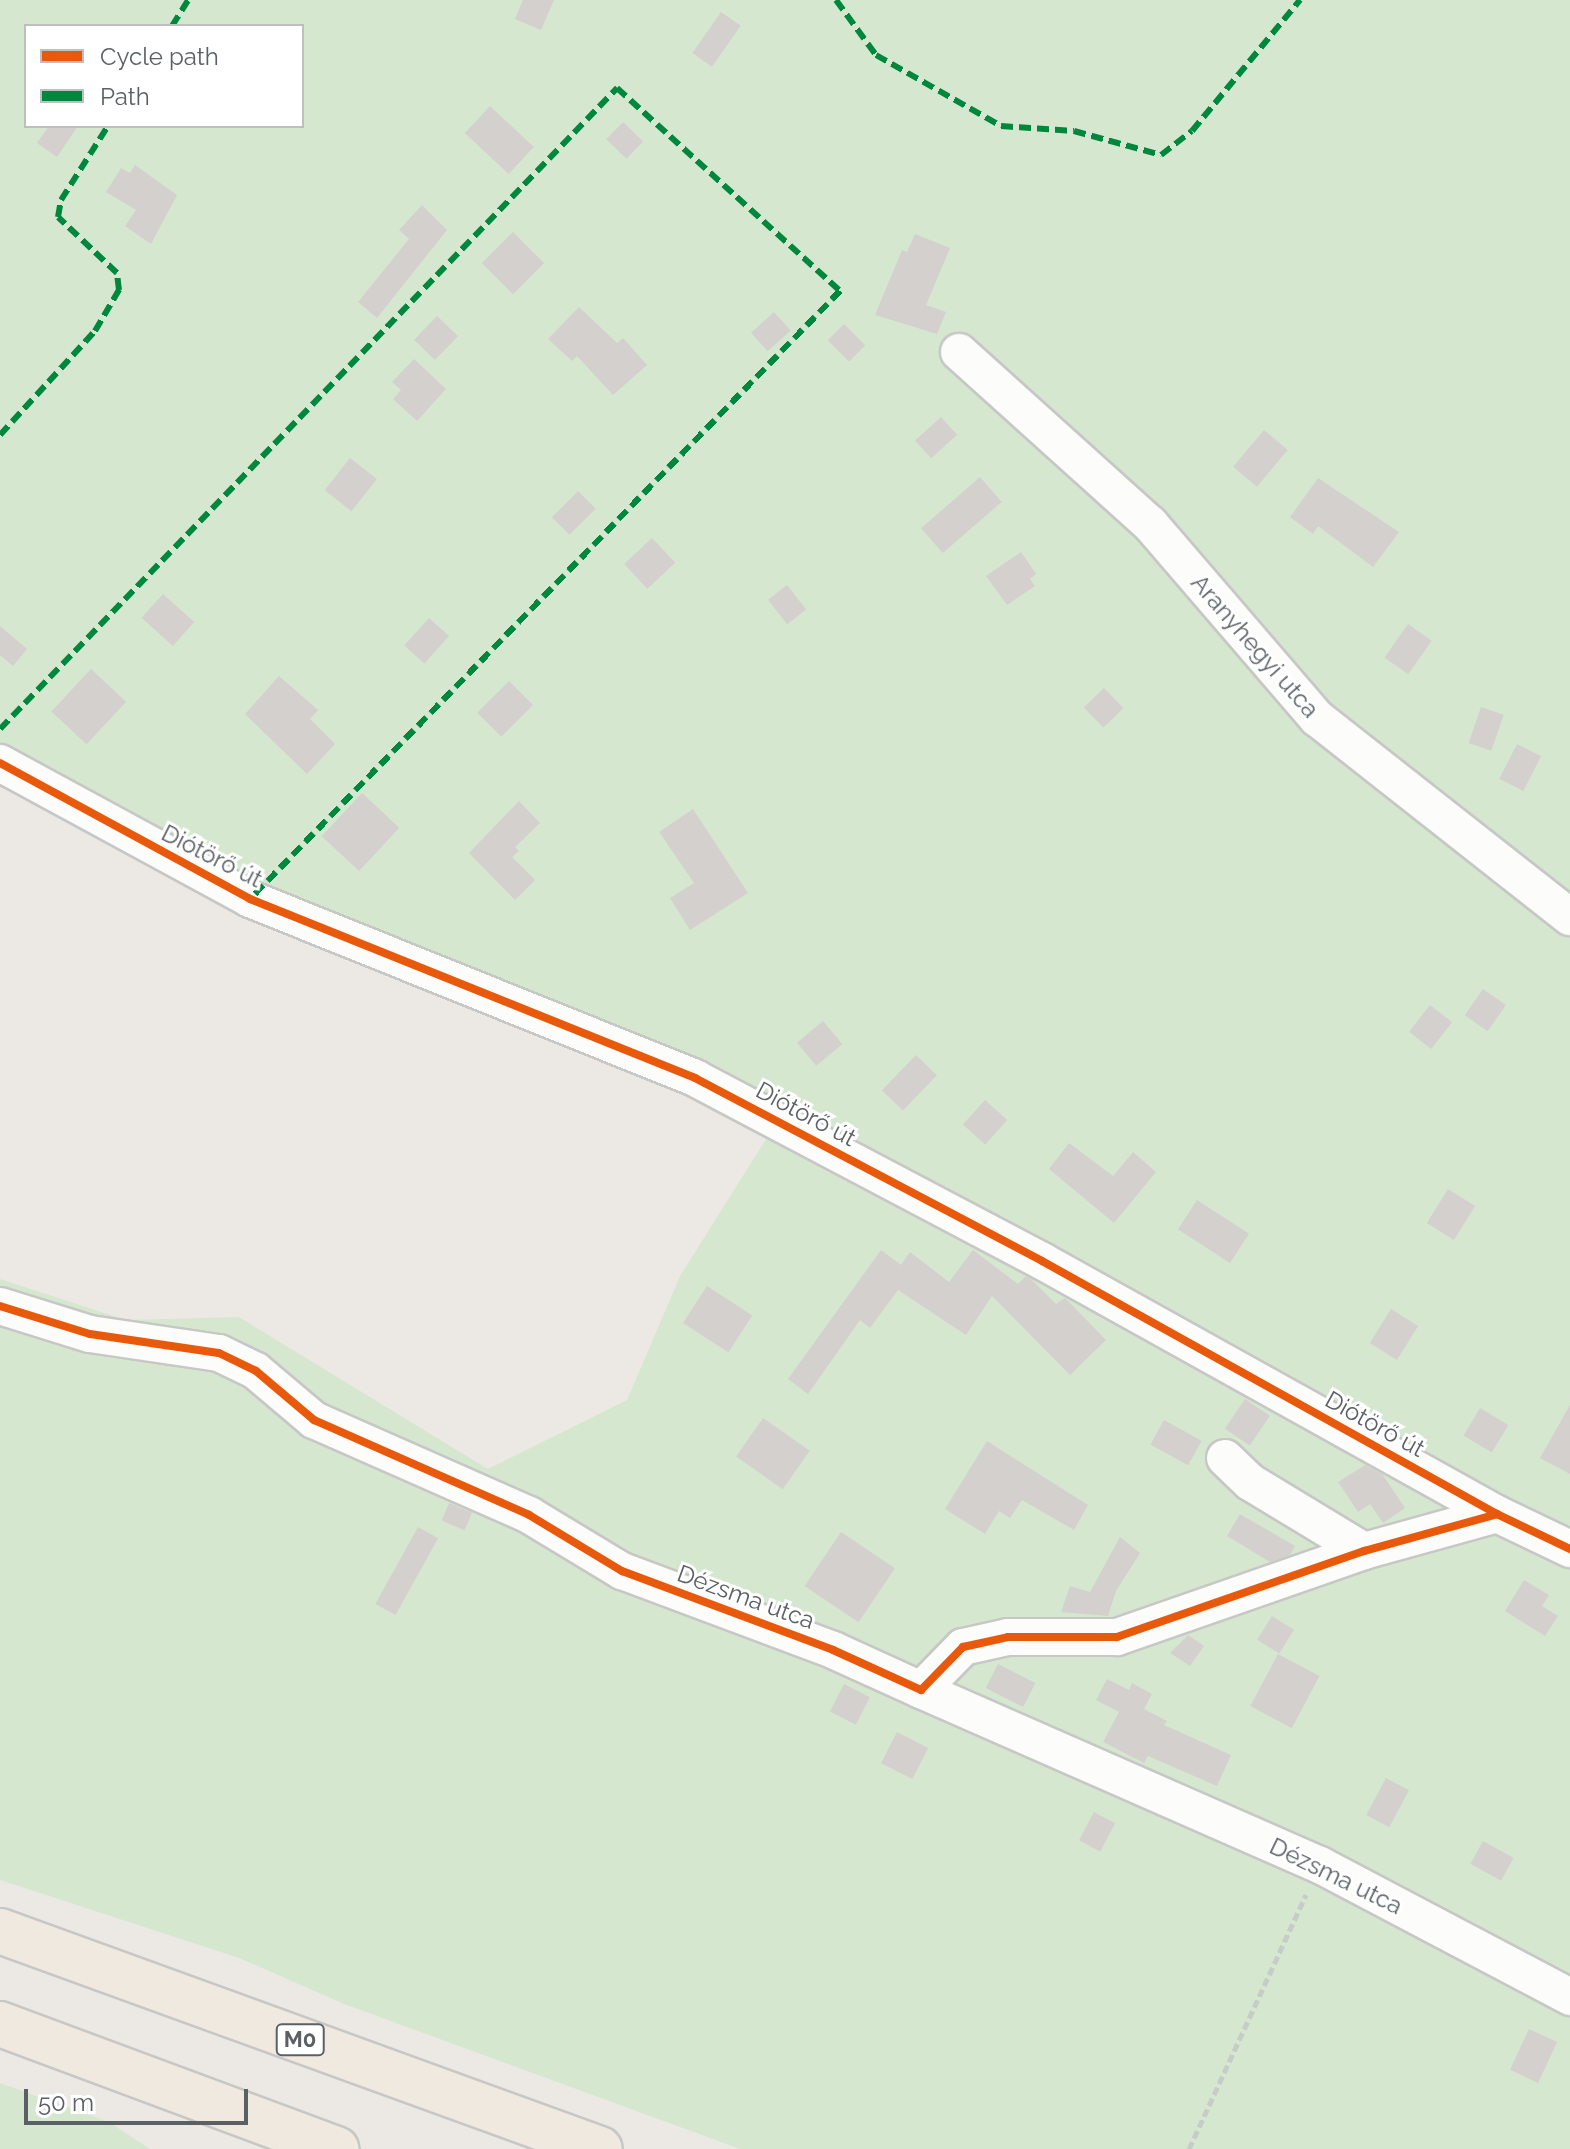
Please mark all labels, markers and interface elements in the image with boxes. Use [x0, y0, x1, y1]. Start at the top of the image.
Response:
legend [24, 24, 304, 128]
text: Cycle path [100, 42, 219, 71]
text: Path [100, 82, 150, 111]
street label: Aranyhegyi utca [1185, 569, 1325, 723]
street label: Diótörő út [157, 818, 267, 894]
street label: Diótörő út [751, 1076, 861, 1152]
street label: Diótörő út [1320, 1385, 1430, 1463]
street label: Dézsma utca [673, 1559, 819, 1635]
street label: Dézsma utca [1265, 1831, 1407, 1921]
road number: M0 [274, 2022, 326, 2058]
scale bar [28, 2073, 252, 2123]
text: 50 m [38, 2088, 94, 2117]

